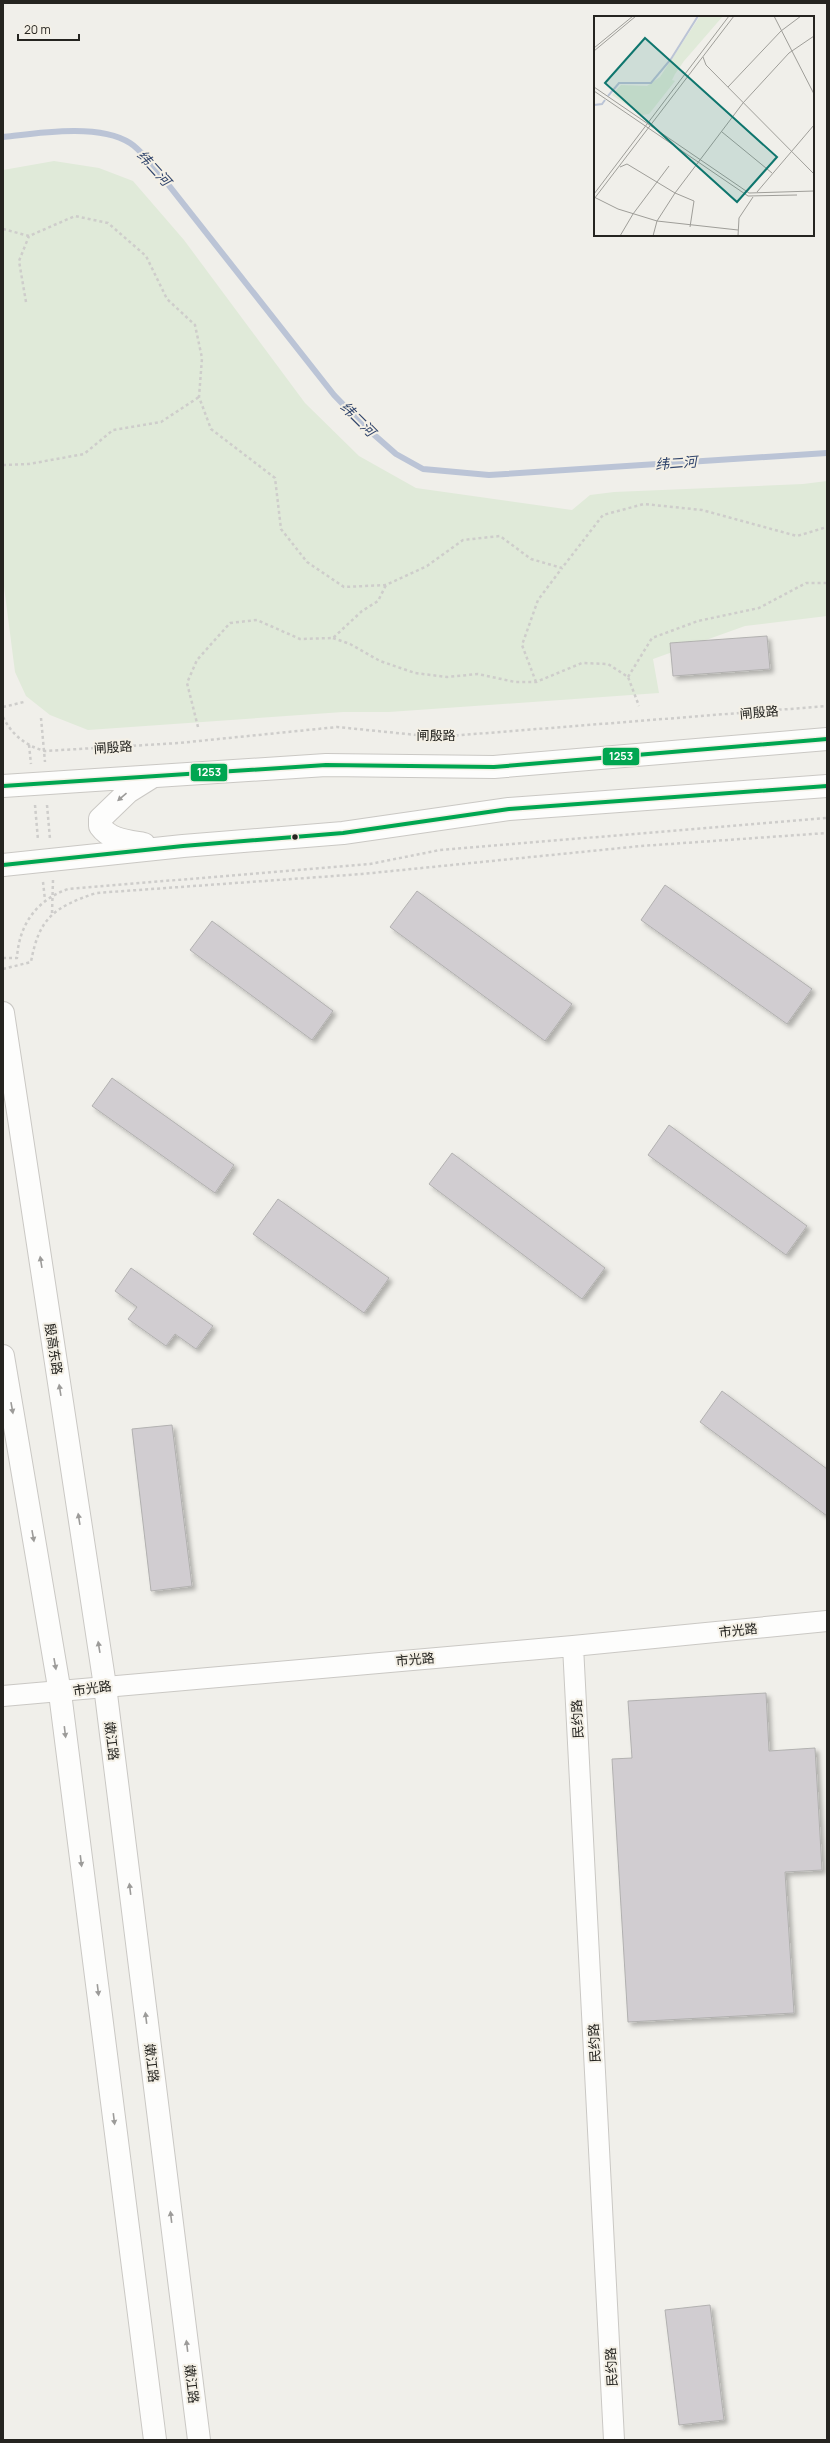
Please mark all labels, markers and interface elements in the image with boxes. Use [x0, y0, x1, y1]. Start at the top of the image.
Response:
scale bar [18, 16, 79, 42]
inset map [594, 16, 814, 236]
text: 20 m [24, 21, 51, 38]
water label: 纬二河 [133, 146, 177, 192]
water label: 纬二河 [337, 397, 382, 442]
water label: 纬二河 [654, 451, 701, 473]
street label: 闸殷路 [739, 701, 779, 723]
street label: 闸殷路 [416, 726, 456, 744]
street label: 闸殷路 [93, 737, 133, 757]
line badge: 1253 [602, 747, 640, 766]
text: 1253 [609, 748, 633, 763]
line badge: 1253 [190, 763, 228, 782]
text: 1253 [197, 764, 221, 779]
one-way arrow [117, 792, 128, 801]
unlabelled marker [290, 832, 300, 842]
one-way arrow [38, 1256, 44, 1268]
street label: 殷高东路 [41, 1322, 67, 1376]
one-way arrow [57, 1384, 63, 1396]
one-way arrow [9, 1402, 15, 1414]
one-way arrow [76, 1513, 82, 1525]
one-way arrow [30, 1530, 36, 1542]
street label: 市光路 [718, 1619, 758, 1641]
one-way arrow [96, 1641, 102, 1653]
street label: 市光路 [395, 1648, 435, 1670]
one-way arrow [52, 1658, 58, 1670]
street label: 市光路 [71, 1676, 113, 1700]
street label: 民约路 [567, 1699, 587, 1739]
street label: 嫩江路 [101, 1721, 123, 1761]
one-way arrow [62, 1726, 68, 1738]
one-way arrow [78, 1855, 84, 1867]
one-way arrow [127, 1883, 133, 1895]
one-way arrow [94, 1984, 101, 1996]
one-way arrow [143, 2012, 149, 2024]
street label: 民约路 [584, 2023, 604, 2063]
street label: 嫩江路 [141, 2043, 163, 2083]
one-way arrow [111, 2112, 117, 2125]
one-way arrow [168, 2211, 174, 2223]
one-way arrow [184, 2340, 190, 2352]
street label: 民约路 [601, 2347, 621, 2387]
street label: 嫩江路 [181, 2364, 203, 2404]

